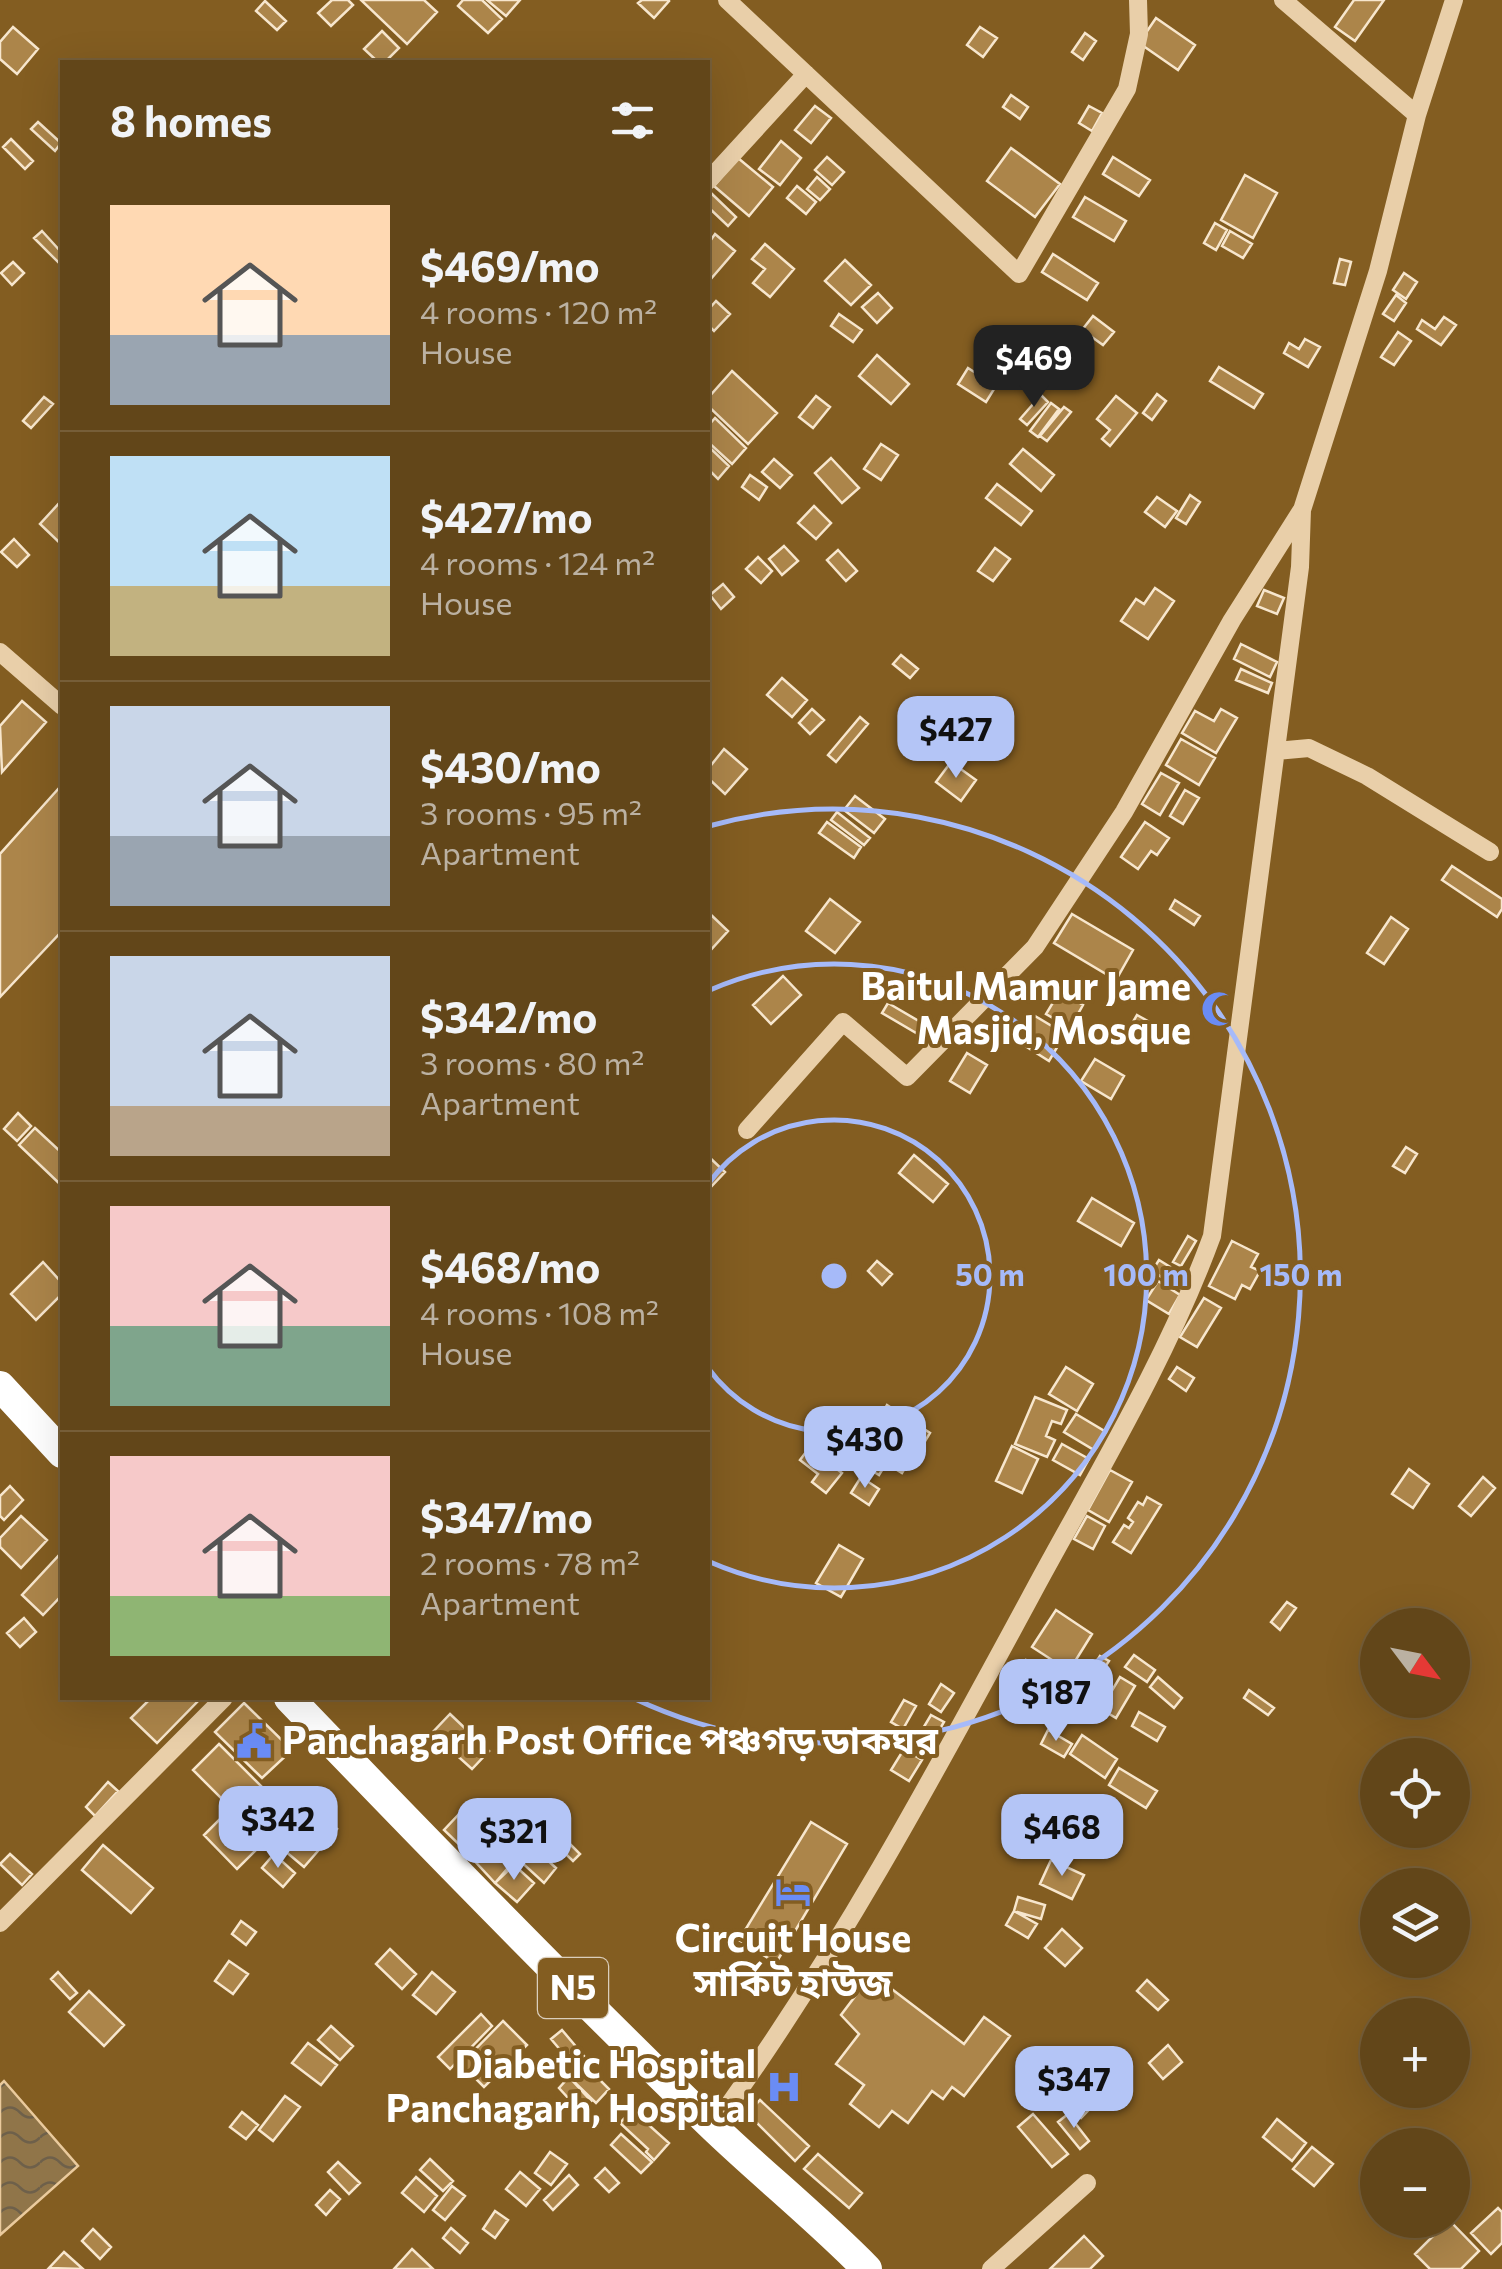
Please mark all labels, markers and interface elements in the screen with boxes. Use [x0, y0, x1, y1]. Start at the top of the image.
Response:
icon: filters [605, 93, 660, 148]
text: 8 homes [110, 94, 272, 146]
text: $469/mo [420, 239, 600, 291]
icon: home [190, 245, 310, 365]
text: 4 rooms · 120 m² [420, 291, 657, 331]
pin: $469 [975, 325, 1093, 410]
text: House [420, 331, 512, 371]
text: $469 [996, 337, 1073, 377]
text: $427/mo [420, 490, 592, 542]
icon: home [190, 496, 310, 616]
text: 4 rooms · 124 m² [420, 542, 655, 582]
text: House [420, 582, 512, 622]
pin: $427 [897, 696, 1015, 781]
text: $427 [919, 708, 993, 748]
text: $430/mo [420, 740, 601, 792]
icon: home [190, 746, 310, 866]
text: 3 rooms · 95 m² [420, 792, 642, 832]
text: Apartment [420, 832, 580, 872]
place label: Baitul Mamur Jame Masjid, Mosque [861, 961, 1191, 1052]
text: $342/mo [420, 990, 597, 1042]
mosque icon: Baitul Mamur Jame Masjid, Mosque [1200, 990, 1238, 1028]
icon: home [190, 996, 310, 1116]
text: 3 rooms · 80 m² [420, 1042, 644, 1082]
text: Apartment [420, 1082, 580, 1122]
text: $468/mo [420, 1240, 600, 1292]
icon: home [190, 1246, 310, 1366]
text: 50 m [955, 1255, 1025, 1292]
text: 100 m [1103, 1255, 1189, 1292]
text: 150 m [1260, 1255, 1342, 1292]
centre of rings [816, 1258, 852, 1294]
text: 4 rooms · 108 m² [420, 1292, 659, 1332]
text: House [420, 1332, 512, 1372]
pin: $430 [806, 1406, 924, 1491]
text: $430 [826, 1418, 904, 1458]
text: $347/mo [420, 1490, 593, 1542]
icon: home [190, 1496, 310, 1616]
text: 2 rooms · 78 m² [420, 1542, 640, 1582]
text: Apartment [420, 1582, 580, 1622]
north arrow [1360, 1608, 1470, 1718]
map controls [1360, 1608, 1470, 2238]
pin: $187 [997, 1659, 1115, 1744]
text: $187 [1021, 1671, 1091, 1711]
place label: Panchagarh Post Office পঞ্চগড় ডাকঘর [282, 1715, 939, 1762]
public building icon: Panchagarh Post Office পঞ্চগড় ডাকঘর [235, 1722, 273, 1760]
button: locate [1360, 1738, 1470, 1848]
pin: $342 [219, 1786, 337, 1871]
pin: $468 [1003, 1794, 1121, 1879]
text: $342 [241, 1798, 315, 1838]
pin: $321 [455, 1798, 573, 1883]
text: $468 [1023, 1806, 1101, 1846]
text: $321 [479, 1810, 549, 1850]
button: layers [1360, 1868, 1470, 1978]
hotel icon: Circuit House সার্কিট হাউজ [774, 1873, 812, 1911]
place label: Circuit House সার্কিট হাউজ [675, 1913, 911, 2004]
road number: N5 [538, 1958, 608, 2018]
button: + [1360, 1998, 1470, 2108]
place label: Diabetic Hospital Panchagarh, Hospital [386, 2039, 756, 2130]
pin: $347 [1015, 2046, 1133, 2131]
text: $347 [1037, 2058, 1111, 2098]
hospital icon: Diabetic Hospital Panchagarh, Hospital [765, 2068, 803, 2106]
button: − [1360, 2128, 1470, 2238]

